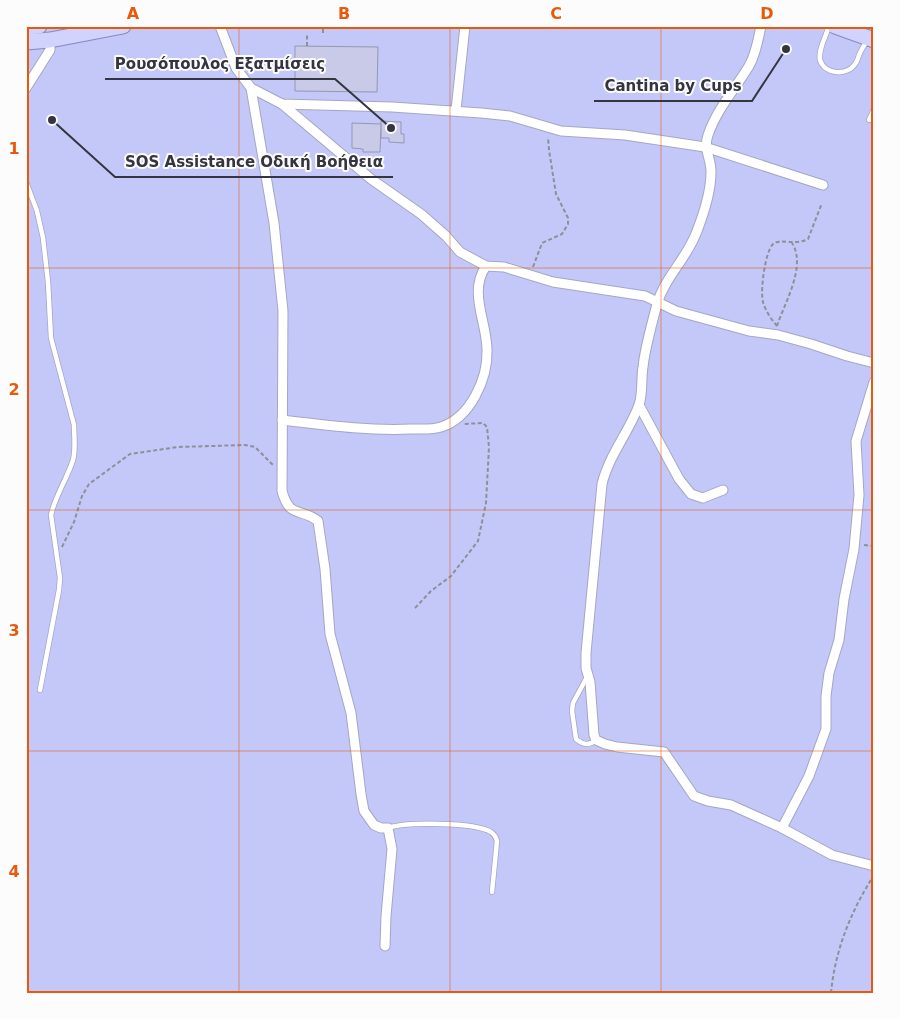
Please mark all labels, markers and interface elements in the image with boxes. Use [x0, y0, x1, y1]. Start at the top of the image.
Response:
text: A [127, 4, 140, 23]
text: B [338, 4, 350, 23]
text: C [550, 4, 562, 23]
text: D [760, 4, 774, 23]
callout: Ρουσόπουλος Εξατμίσεις [105, 49, 335, 79]
text: Ρουσόπουλος Εξατμίσεις [115, 55, 325, 73]
callout: Cantina by Cups [594, 71, 752, 101]
text: Cantina by Cups [604, 77, 742, 95]
text: 1 [8, 139, 20, 158]
callout: SOS Assistance Οδική Βοήθεια [115, 147, 393, 177]
text: SOS Assistance Οδική Βοήθεια [125, 153, 383, 171]
text: 2 [8, 380, 20, 399]
text: 3 [8, 621, 20, 640]
text: 4 [8, 862, 20, 881]

